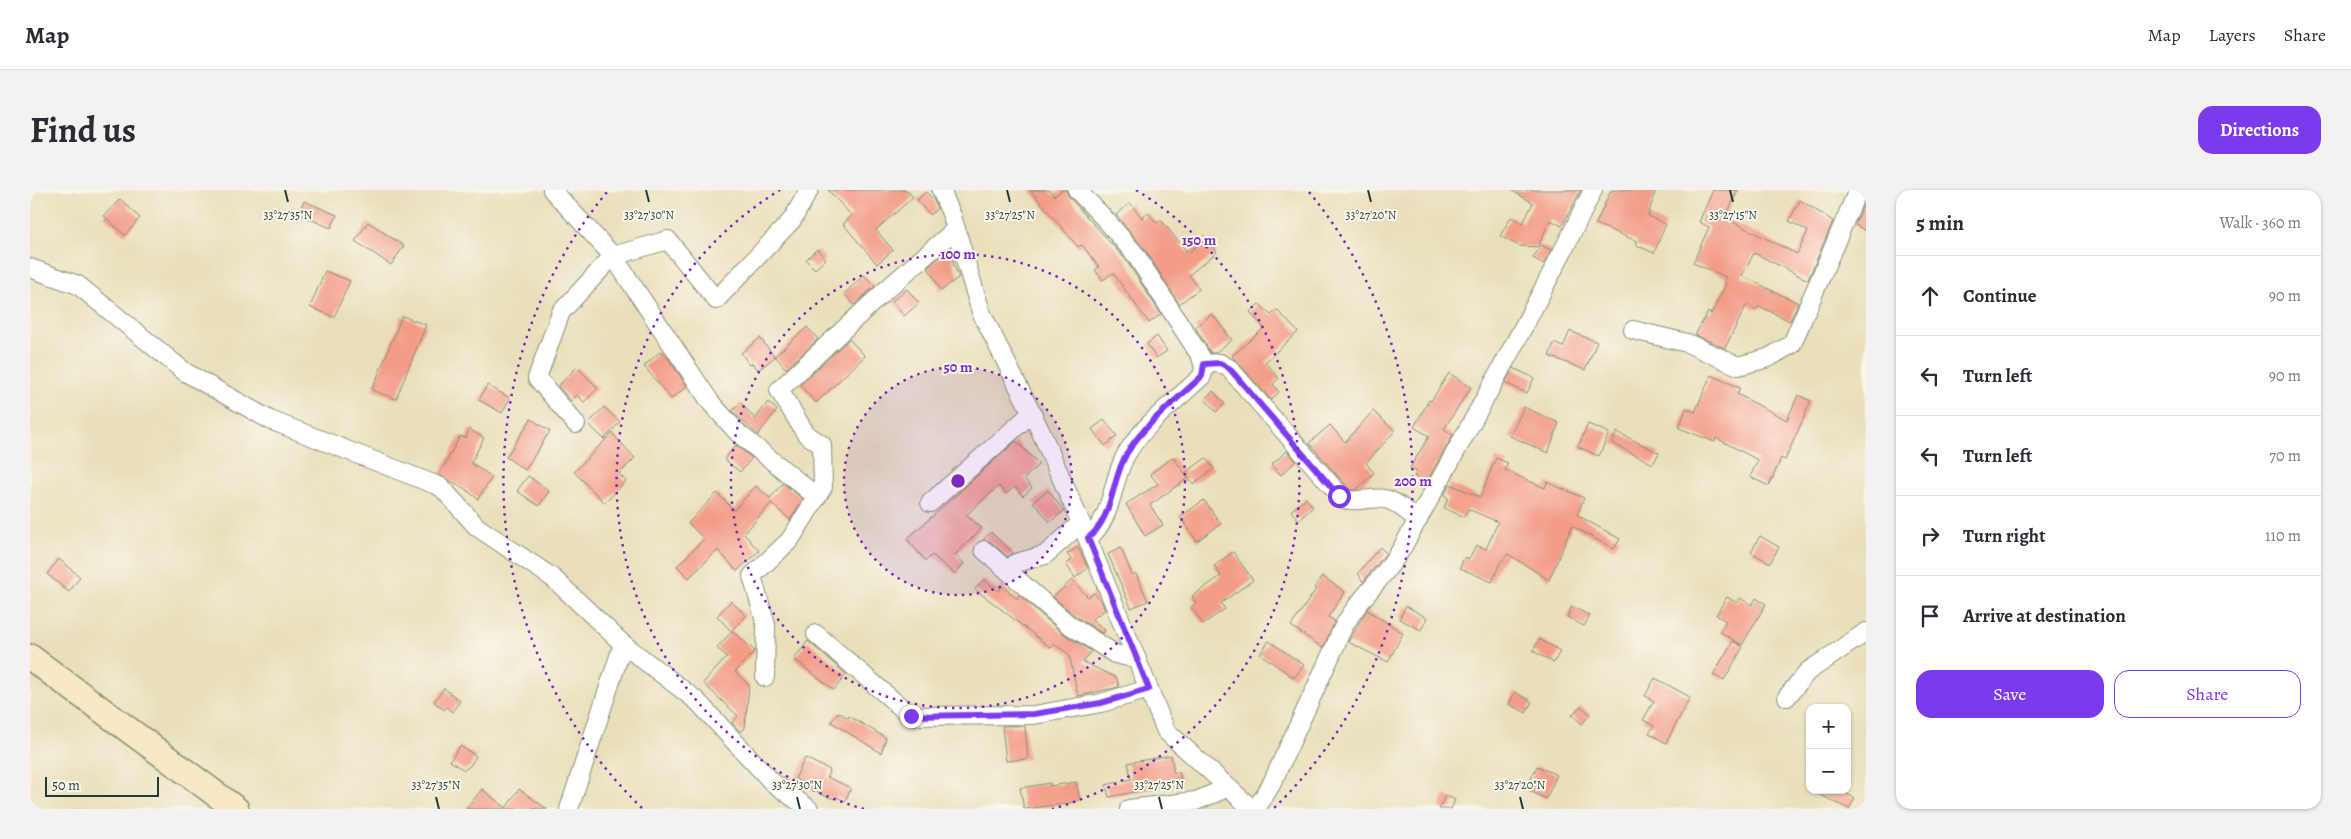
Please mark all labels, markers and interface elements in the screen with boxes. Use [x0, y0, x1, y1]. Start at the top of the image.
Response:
text: Map [25, 19, 69, 51]
text: Map [2148, 23, 2181, 47]
text: Layers [2209, 23, 2256, 47]
text: Share [2284, 23, 2326, 47]
text: Find us [30, 106, 136, 154]
button: Directions [2198, 106, 2321, 154]
text: 33°27'35"N [264, 207, 313, 223]
text: 33°27'30"N [624, 207, 674, 223]
text: 33°27'25"N [985, 207, 1035, 223]
text: 33°27'20"N [1346, 207, 1397, 223]
text: 33°27'15"N [1709, 207, 1757, 223]
text: 5 min [1916, 209, 1964, 237]
text: Walk · 360 m [2219, 212, 2301, 234]
text: 150 m [1182, 230, 1217, 250]
text: 100 m [940, 244, 976, 264]
icon: ahead [1916, 282, 1944, 310]
text: Continue [1963, 283, 2037, 309]
text: 90 m [2269, 285, 2301, 307]
text: 50 m [943, 357, 973, 377]
icon: left [1916, 362, 1944, 390]
text: Turn left [1963, 363, 2032, 389]
text: 90 m [2269, 365, 2301, 387]
icon: left [1916, 442, 1944, 470]
text: Turn left [1963, 443, 2032, 469]
text: 70 m [2269, 445, 2301, 467]
text: 200 m [1394, 471, 1432, 491]
centre of rings [949, 472, 967, 490]
route start [1328, 485, 1351, 508]
icon: right [1916, 522, 1944, 550]
text: Turn right [1963, 523, 2045, 549]
text: 110 m [2265, 525, 2301, 547]
icon: arrive [1916, 602, 1944, 630]
text: Arrive at destination [1963, 603, 2126, 629]
button: Save [1916, 670, 2104, 718]
button: Share [2114, 670, 2301, 718]
map controls [1806, 704, 1851, 794]
button: + [1806, 704, 1851, 749]
route end [900, 705, 923, 728]
button: − [1806, 749, 1851, 794]
scale bar [45, 774, 159, 797]
text: 50 m [52, 776, 80, 795]
text: 33°27'35"N [412, 777, 461, 793]
text: 33°27'30"N [772, 777, 822, 793]
text: 33°27'25"N [1134, 777, 1184, 793]
text: 33°27'20"N [1495, 777, 1546, 793]

